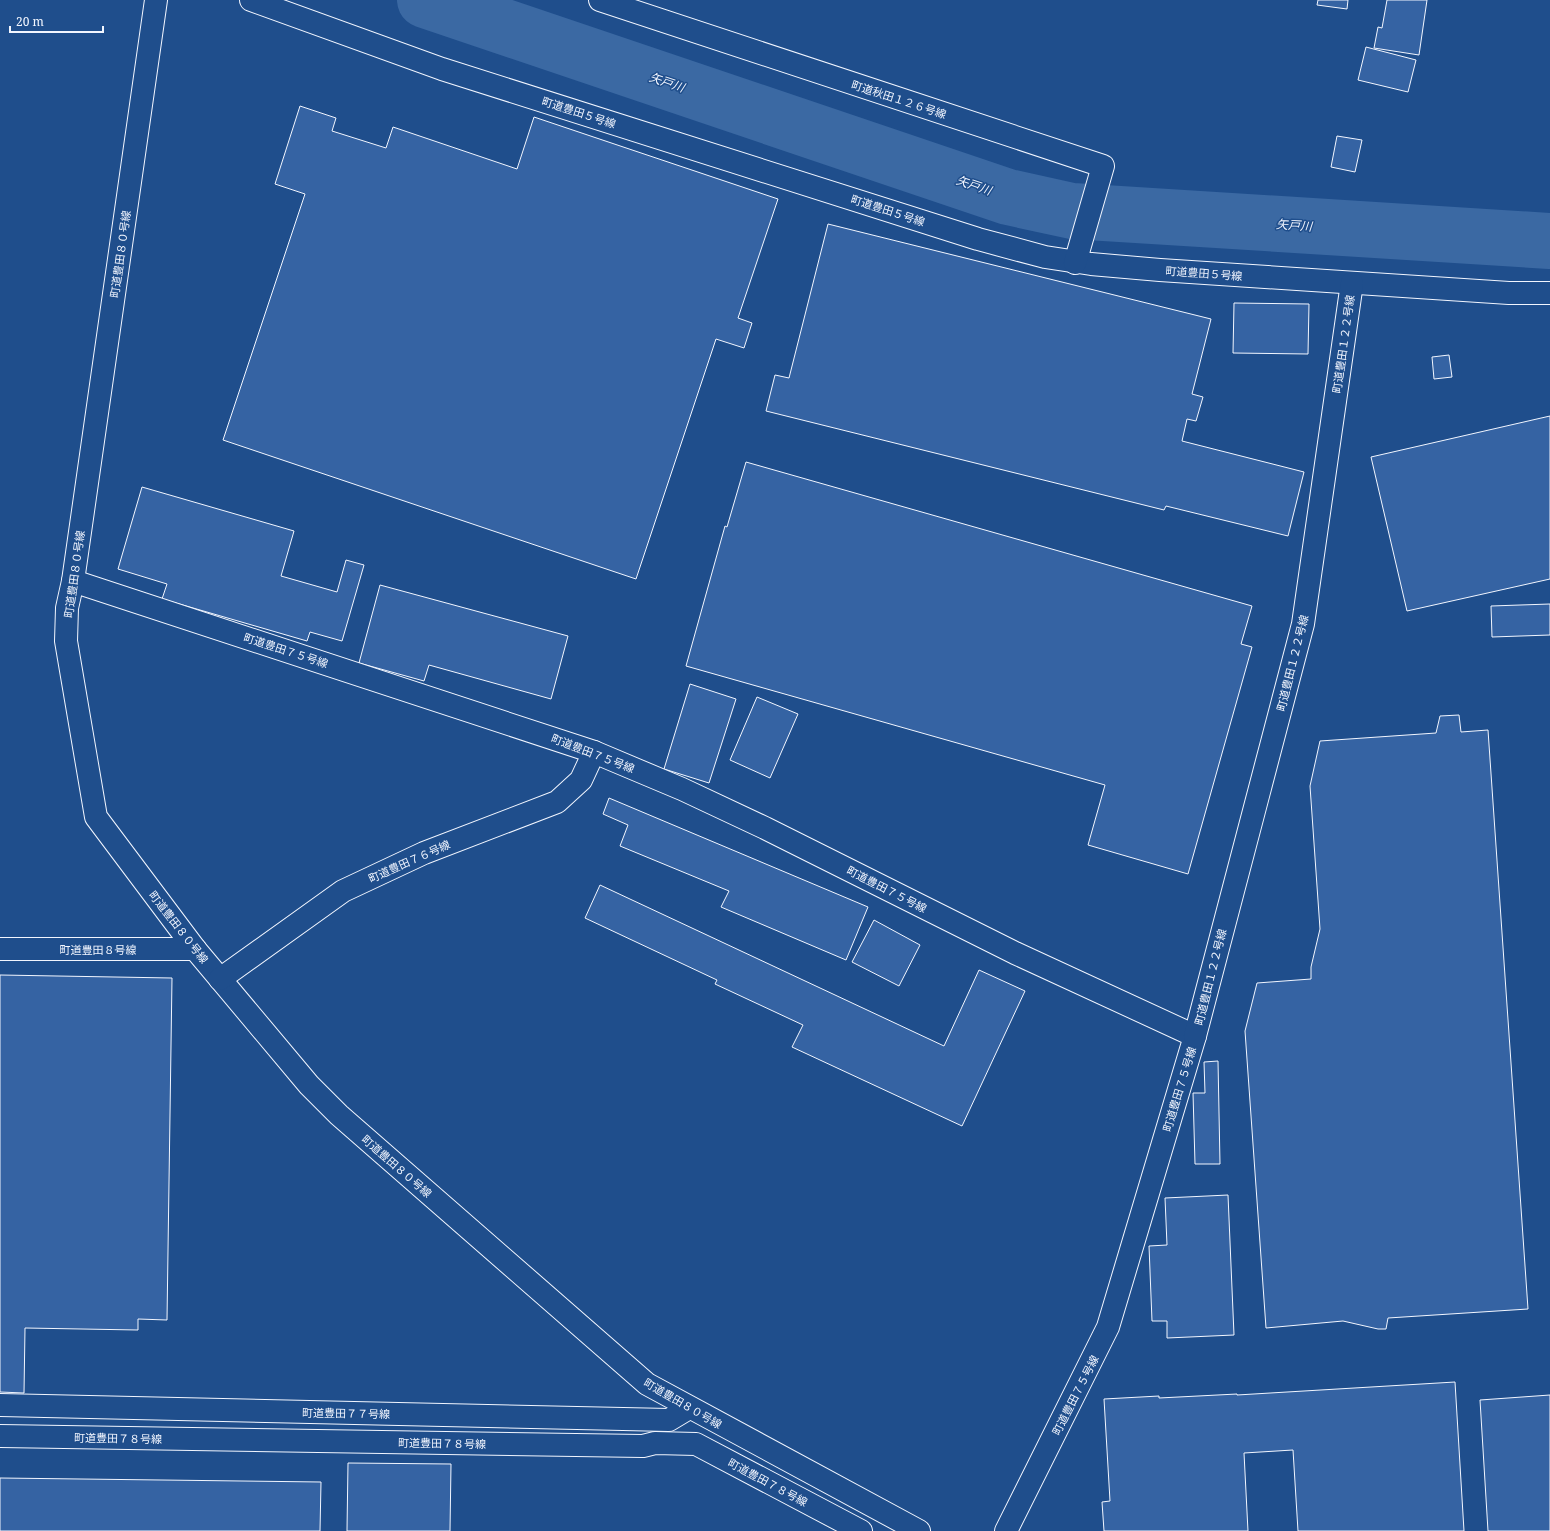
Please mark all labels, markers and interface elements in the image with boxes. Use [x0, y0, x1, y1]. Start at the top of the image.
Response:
scale bar [10, 8, 103, 34]
text: 20 m [16, 13, 44, 30]
water label: 矢戸川 [647, 68, 689, 97]
street label: 町道秋田１２６号線 [850, 77, 948, 121]
street label: 町道豊田５号線 [540, 93, 618, 131]
water label: 矢戸川 [954, 171, 996, 200]
street label: 町道豊田５号線 [849, 191, 927, 229]
street label: 町道豊田８０号線 [106, 209, 134, 299]
water label: 矢戸川 [1275, 215, 1315, 235]
street label: 町道豊田５号線 [1165, 263, 1243, 283]
street label: 町道豊田１２２号線 [1329, 294, 1357, 394]
street label: 町道豊田８０号線 [60, 529, 88, 619]
street label: 町道豊田１２２号線 [1273, 613, 1311, 713]
street label: 町道豊田７５号線 [242, 629, 330, 671]
street label: 町道豊田７５号線 [549, 730, 637, 776]
street label: 町道豊田７６号線 [366, 836, 452, 886]
street label: 町道豊田７５号線 [844, 862, 930, 916]
street label: 町道豊田８０号線 [146, 888, 212, 966]
street label: 町道豊田１２２号線 [1191, 927, 1229, 1027]
street label: 町道豊田８号線 [60, 942, 137, 957]
street label: 町道豊田７５号線 [1159, 1045, 1199, 1133]
street label: 町道豊田８０号線 [359, 1131, 435, 1201]
street label: 町道豊田７５号線 [1048, 1352, 1102, 1438]
street label: 町道豊田８０号線 [641, 1375, 725, 1431]
street label: 町道豊田７７号線 [302, 1405, 390, 1421]
street label: 町道豊田７８号線 [74, 1430, 162, 1446]
street label: 町道豊田７８号線 [398, 1435, 486, 1451]
street label: 町道豊田７８号線 [726, 1455, 810, 1509]

